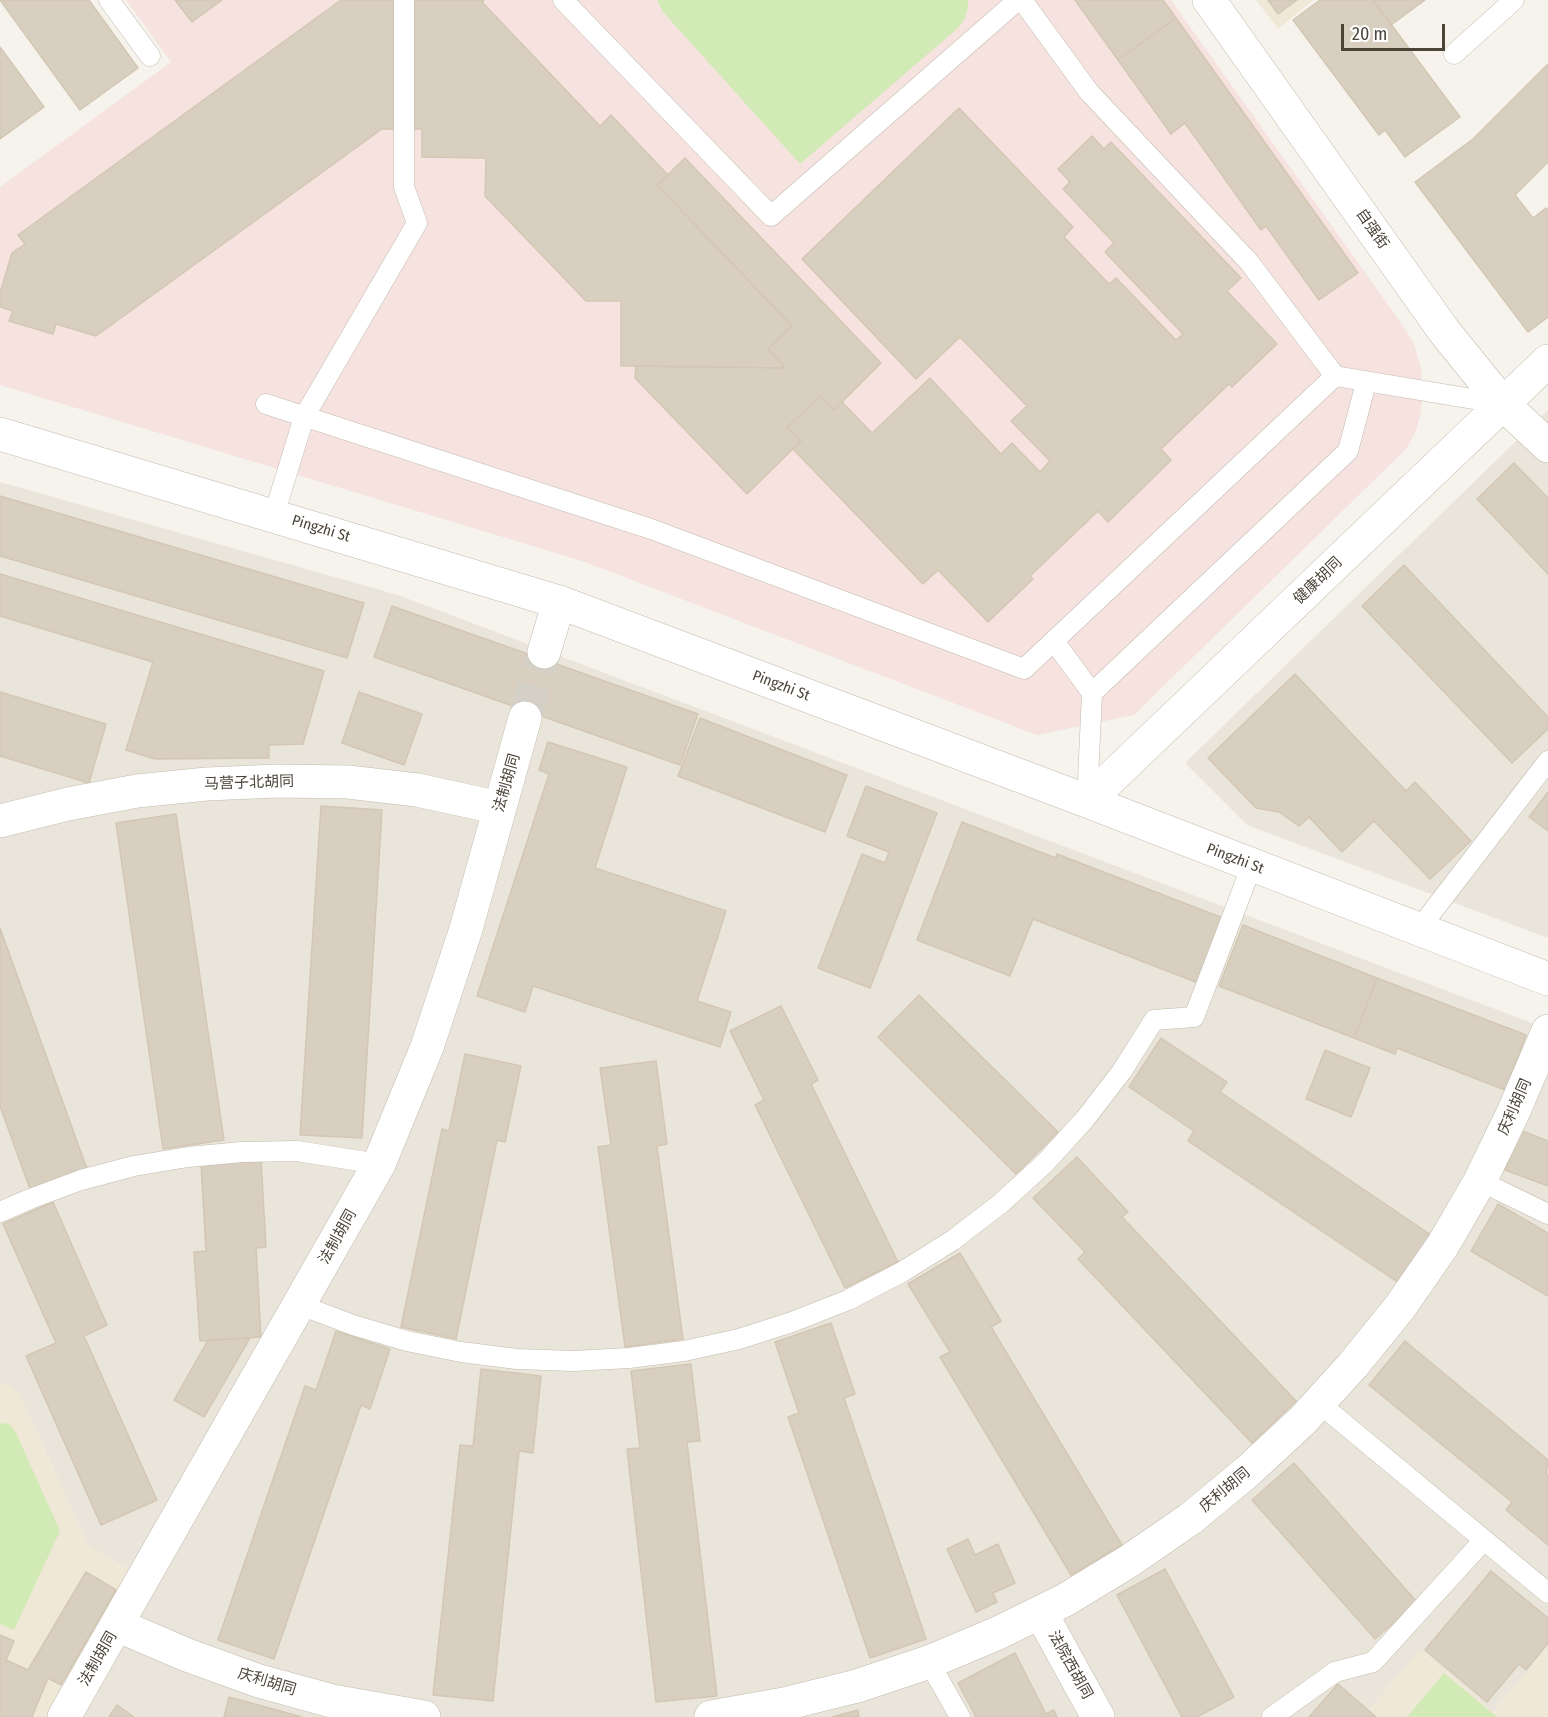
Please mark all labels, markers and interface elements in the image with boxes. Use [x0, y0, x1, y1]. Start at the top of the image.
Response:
scale bar [1344, 12, 1448, 50]
text: 20 m [1352, 23, 1387, 45]
street label: 自强街 [1352, 205, 1392, 253]
street label: Pingzhi St [290, 512, 352, 546]
street label: 健康胡同 [1290, 554, 1346, 608]
street label: Pingzhi St [750, 667, 812, 705]
street label: 法制胡同 [490, 752, 524, 814]
street label: 马营子北胡同 [204, 772, 294, 794]
street label: Pingzhi St [1204, 840, 1266, 878]
street label: 庆利胡同 [1495, 1076, 1535, 1138]
street label: 法制胡同 [316, 1206, 360, 1268]
street label: 庆利胡同 [1196, 1464, 1254, 1516]
street label: 法院西胡同 [1044, 1628, 1096, 1702]
street label: 法制胡同 [75, 1629, 121, 1689]
street label: 庆利胡同 [236, 1665, 298, 1699]

